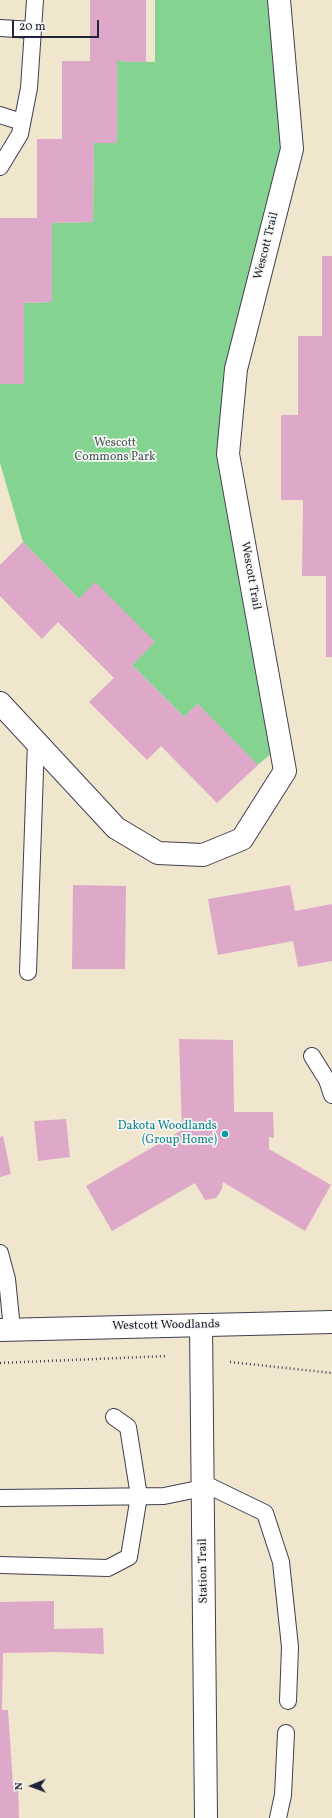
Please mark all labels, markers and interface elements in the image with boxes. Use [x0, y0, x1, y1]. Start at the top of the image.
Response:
scale bar [14, 12, 101, 38]
text: 20 m [19, 19, 46, 35]
street label: Wescott Trail [252, 211, 282, 281]
park label: Wescott Commons Park [74, 437, 156, 465]
street label: Wescott Trail [237, 541, 263, 611]
place label: Dakota Woodlands (Group Home) [118, 1120, 217, 1148]
marker: Dakota Woodlands (Group Home) [220, 1129, 230, 1139]
street label: Westcott Woodlands [112, 1318, 220, 1334]
street label: Station Trail [196, 1538, 212, 1604]
north arrow [12, 1766, 52, 1806]
text: N [12, 1782, 27, 1790]

